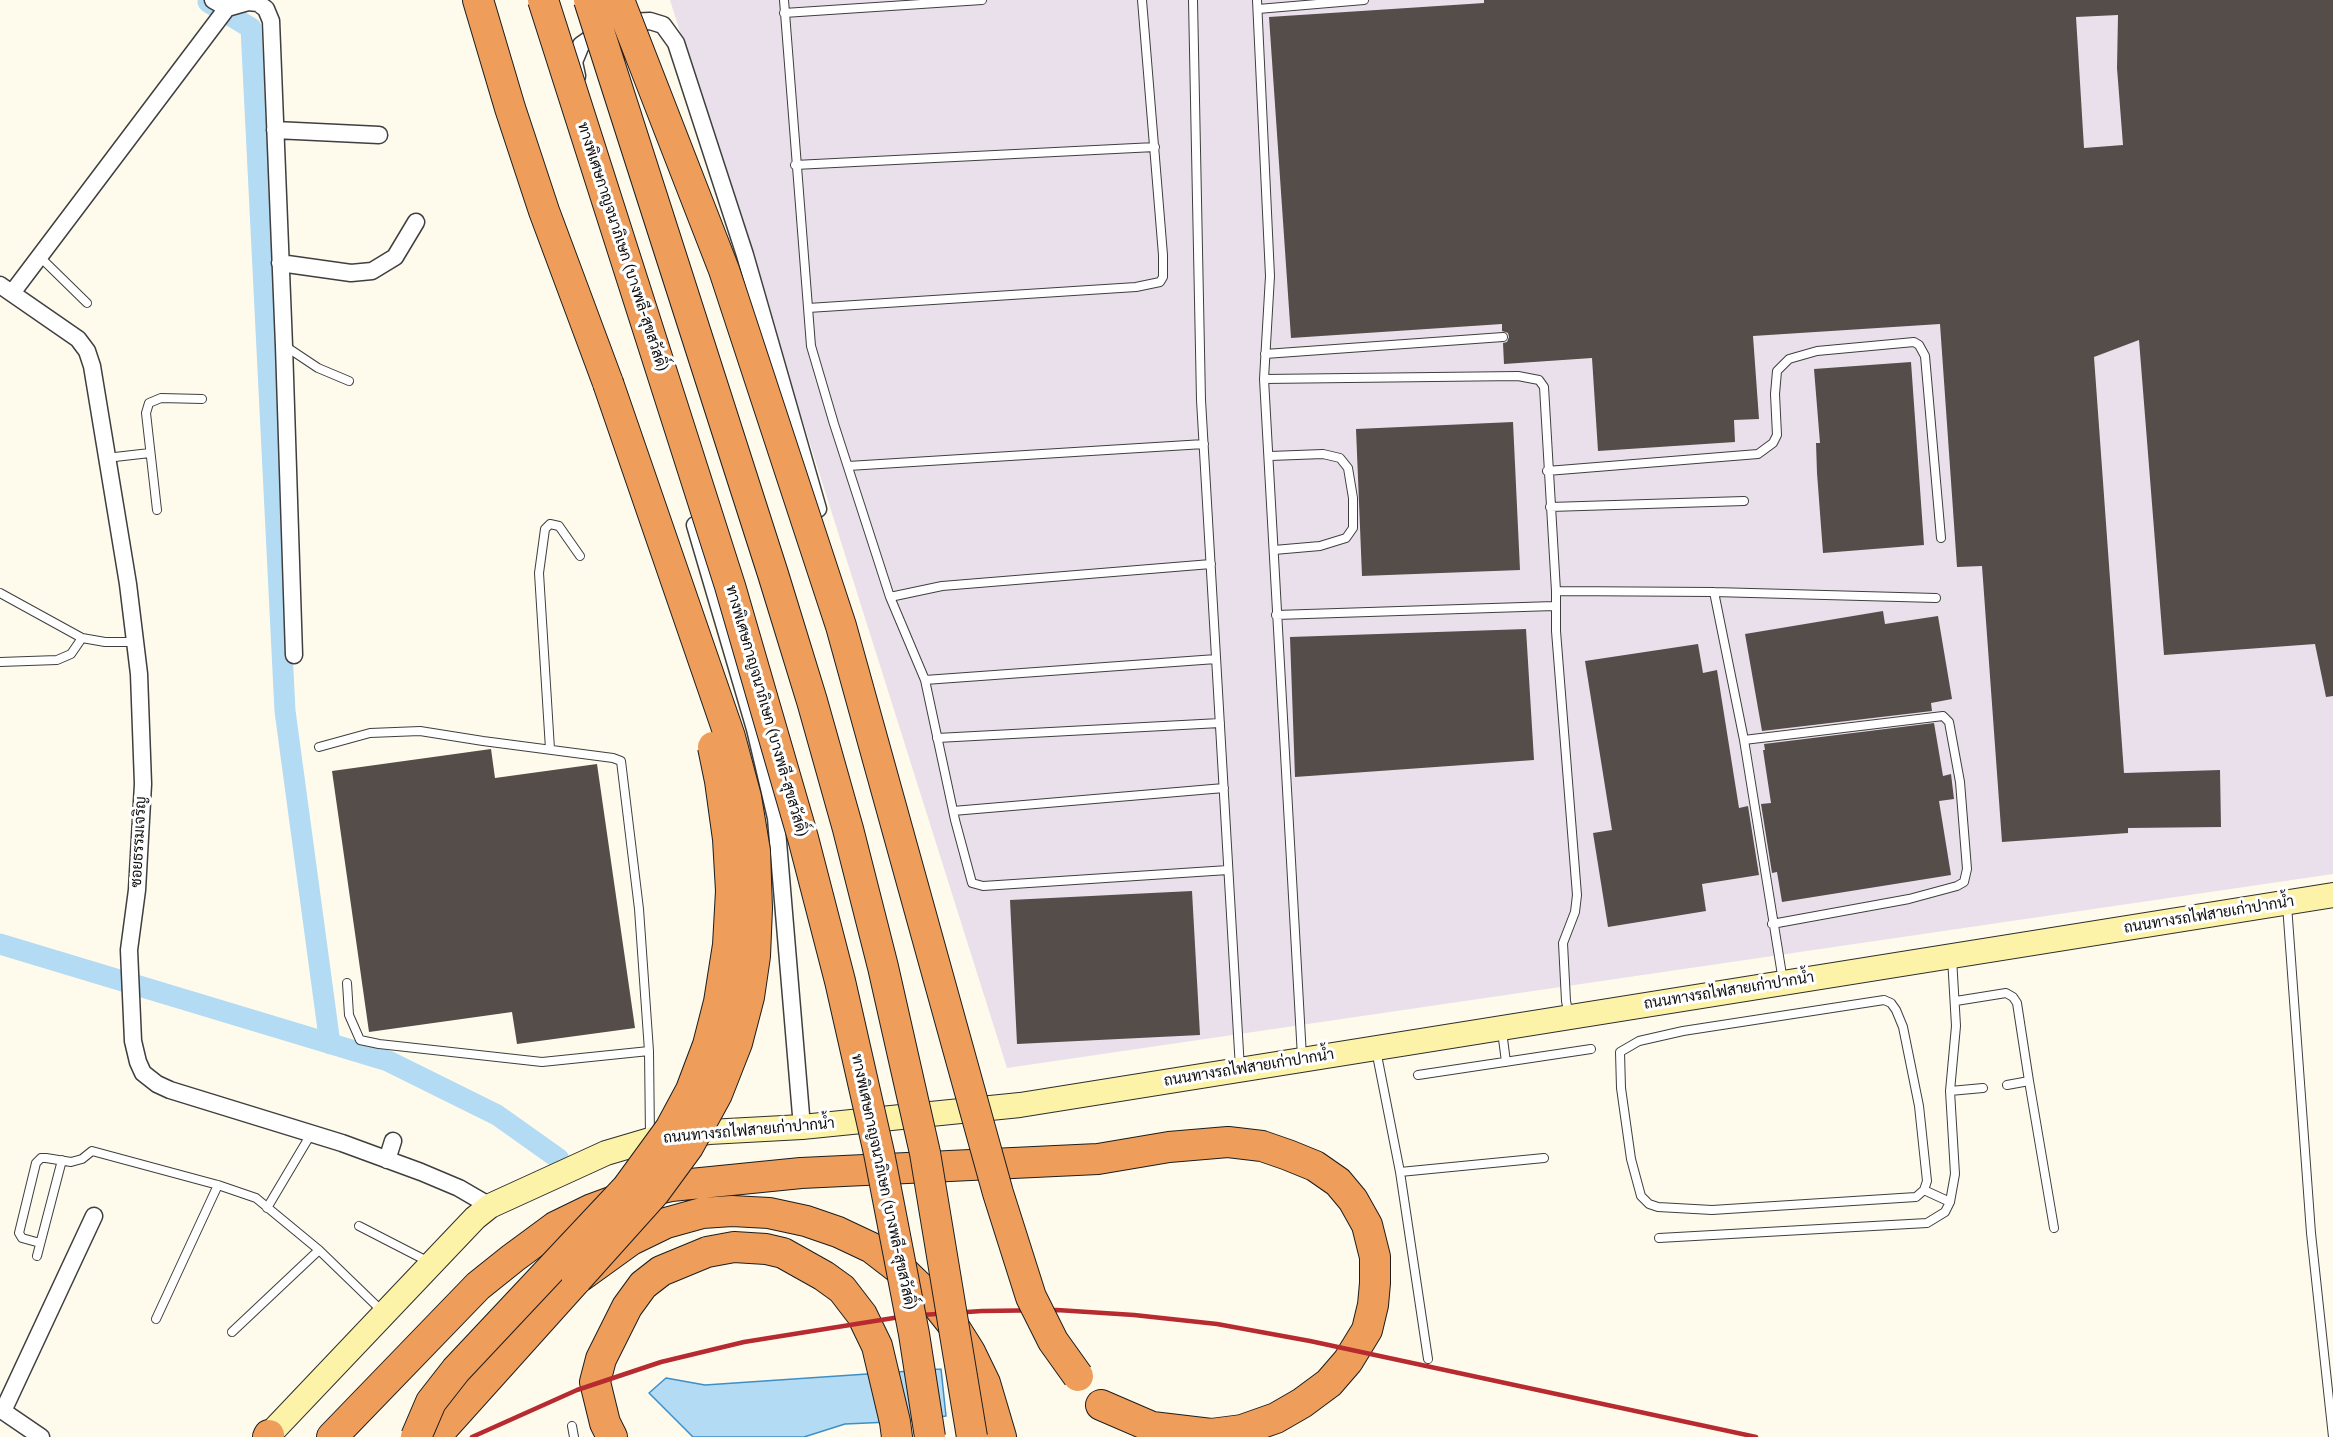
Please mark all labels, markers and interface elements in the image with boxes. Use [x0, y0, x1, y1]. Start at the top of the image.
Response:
street label: ทางพิเศษกาญจนาภิเษก (บางพลี-สุขสวัสดิ์) [573, 120, 671, 374]
street label: ทางพิเศษกาญจนาภิเษก (บางพลี-สุขสวัสดิ์) [721, 583, 811, 839]
street label: ซอยธรรมเจริญ [128, 796, 150, 888]
street label: ถนนทางรถไฟสายเก่าปากน้ำ [2123, 893, 2295, 937]
street label: ถนนทางรถไฟสายเก่าปากน้ำ [1643, 969, 1815, 1013]
street label: ถนนทางรถไฟสายเก่าปากน้ำ [1163, 1046, 1335, 1090]
street label: ทางพิเศษกาญจนาภิเษก (บางพลี-สุขสวัสดิ์) [847, 1053, 919, 1311]
street label: ถนนทางรถไฟสายเก่าปากน้ำ [663, 1115, 835, 1147]

